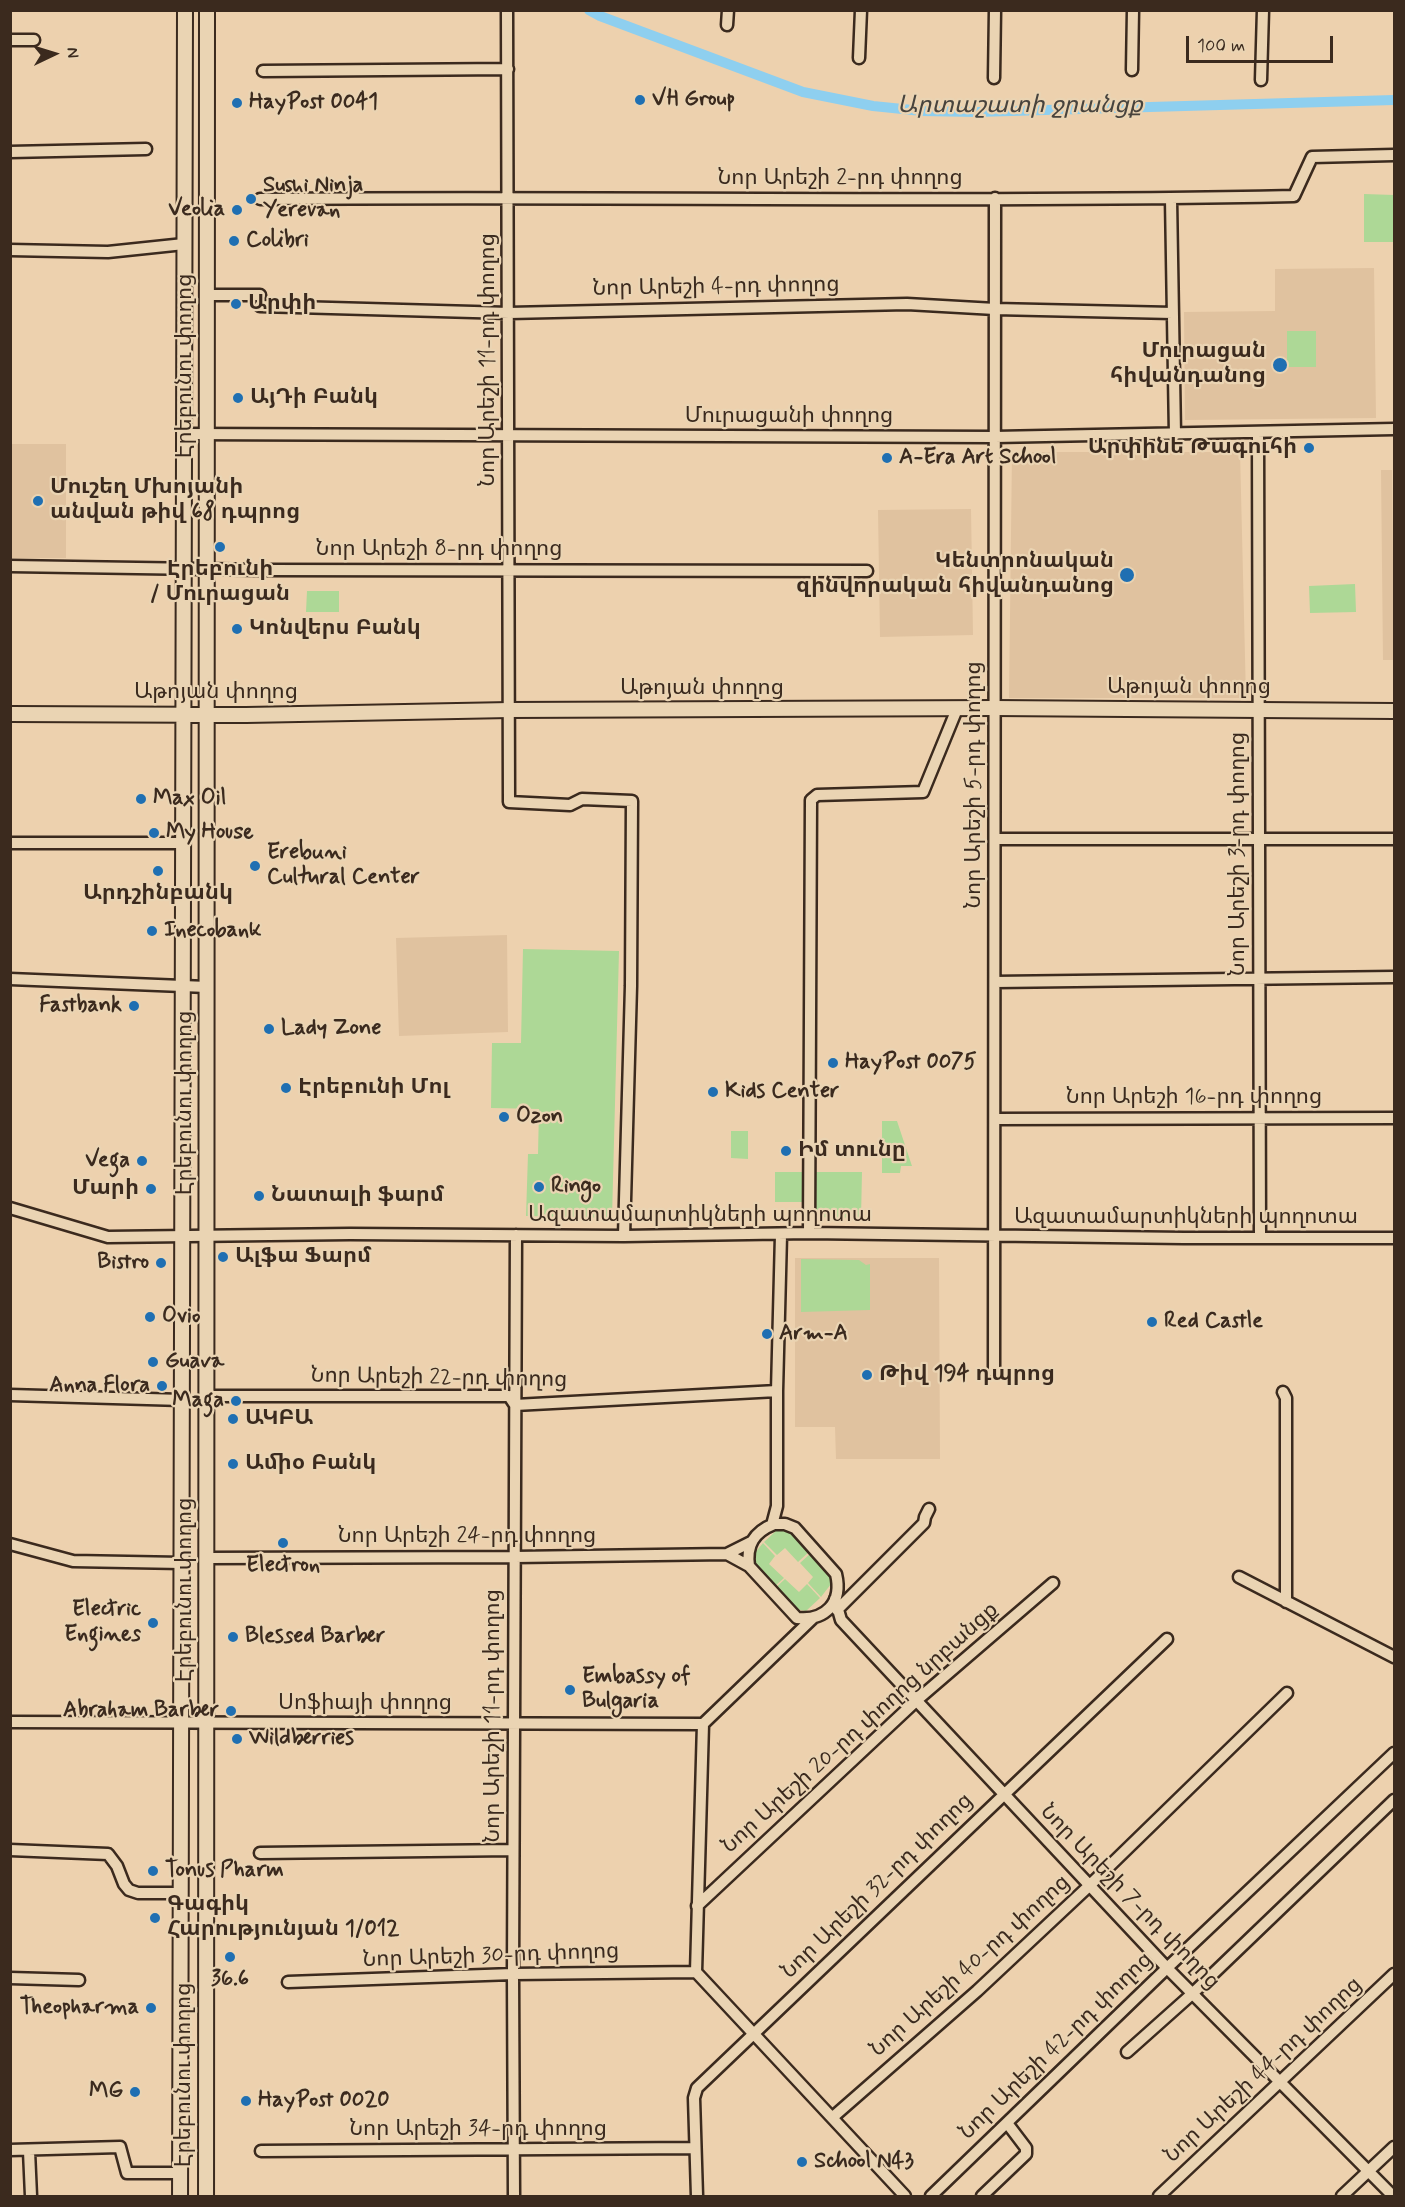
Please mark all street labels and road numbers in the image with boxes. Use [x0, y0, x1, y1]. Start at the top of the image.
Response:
street label: Նոր Արեշի 2-րդ փողոց [717, 166, 963, 192]
street label: Նոր Արեշի 11-րդ փողոց [476, 233, 502, 487]
street label: Նոր Արեշի 4-րդ փողոց [592, 273, 840, 303]
street label: Էրեբունու փողոց [173, 274, 199, 458]
street label: Մուրացանի փողոց [685, 404, 893, 430]
street label: Նոր Արեշի 8-րդ փողոց [316, 537, 562, 563]
street label: Նոր Արեշի 5-րդ փողոց [962, 661, 988, 909]
street label: Աթոյան փողոց [1107, 675, 1271, 701]
street label: Աթոյան փողոց [620, 676, 784, 702]
street label: Աթոյան փողոց [134, 680, 298, 706]
street label: Նոր Արեշի 3-րդ փողոց [1226, 732, 1252, 976]
street label: Էրեբունու փողոց [173, 1011, 199, 1195]
street label: Նոր Արեշի 16-րդ փողոց [1066, 1085, 1322, 1111]
street label: Ազատամարտիկների պողոտա [528, 1203, 872, 1229]
street label: Ազատամարտիկների պողոտա [1014, 1205, 1358, 1231]
street label: Նոր Արեշի 22-րդ փողոց [310, 1364, 568, 1394]
street label: Էրեբունու փողոց [173, 1498, 199, 1682]
street label: Նոր Արեշի 24-րդ փողոց [338, 1524, 596, 1550]
street label: Նոր Արեշի 11-րդ փողոց [481, 1589, 507, 1843]
street label: Նոր Արեշի 20-րդ փողոց նրբանցք [717, 1598, 1005, 1860]
street label: Սոֆիայի փողոց [278, 1691, 452, 1717]
street label: Նոր Արեշի 32-րդ փողոց [777, 1789, 979, 1985]
street label: Նոր Արեշի 7-րդ փողոց [1033, 1800, 1225, 1996]
street label: Նոր Արեշի 40-րդ փողոց [866, 1870, 1076, 2064]
street label: Նոր Արեշի 30-րդ փողոց [362, 1939, 620, 1975]
street label: Նոր Արեշի 42-րդ փողոց [955, 1948, 1159, 2146]
street label: Նոր Արեշի 44-րդ փողոց [1160, 1973, 1368, 2169]
street label: Էրեբունու փողոց [172, 1983, 198, 2167]
street label: Նոր Արեշի 34-րդ փողոց [349, 2117, 607, 2143]

